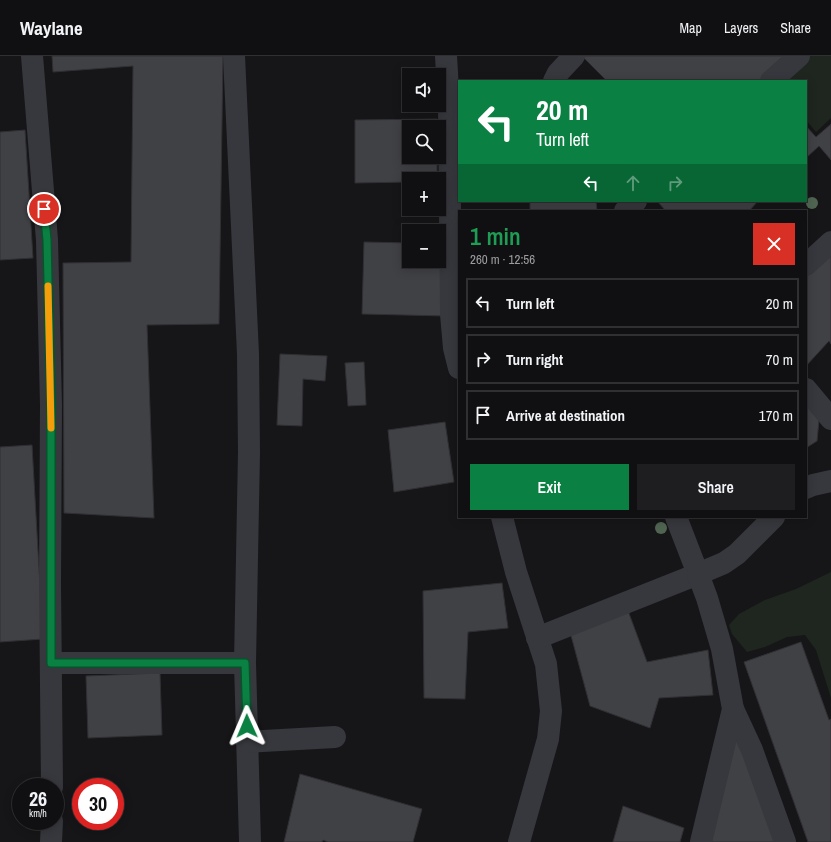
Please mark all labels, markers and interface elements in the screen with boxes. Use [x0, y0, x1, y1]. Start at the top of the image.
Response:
text: Waylane [20, 15, 83, 41]
text: Map [680, 19, 702, 37]
text: Layers [724, 19, 758, 37]
text: Share [780, 19, 811, 37]
map controls [402, 68, 446, 268]
button: sound [402, 68, 446, 112]
text: 20 m [536, 91, 588, 129]
icon: left [470, 96, 522, 148]
button: search [402, 120, 446, 164]
text: Turn left [536, 127, 589, 152]
button: + [402, 172, 446, 216]
icon: left [580, 172, 602, 194]
icon: ahead [622, 172, 644, 194]
icon: right [664, 172, 686, 194]
pin [27, 192, 61, 226]
icon: arrive [33, 198, 55, 220]
text: 1 min [470, 220, 521, 252]
button: close [753, 223, 795, 265]
button: − [402, 224, 446, 268]
text: 260 m · 12:56 [470, 251, 535, 268]
icon: left [472, 292, 494, 314]
text: Turn left [506, 293, 554, 314]
text: 20 m [766, 293, 793, 314]
icon: right [472, 348, 494, 370]
text: Turn right [506, 349, 563, 370]
text: 70 m [766, 349, 793, 370]
icon: arrive [472, 404, 494, 426]
text: Arrive at destination [506, 405, 625, 426]
text: 170 m [759, 405, 793, 426]
button: Exit [470, 464, 629, 510]
button: Share [637, 464, 795, 510]
position arrow [226, 705, 268, 747]
speed limit sign: 30 [72, 778, 124, 830]
text: 26 [29, 785, 47, 812]
text: km/h [29, 807, 47, 820]

